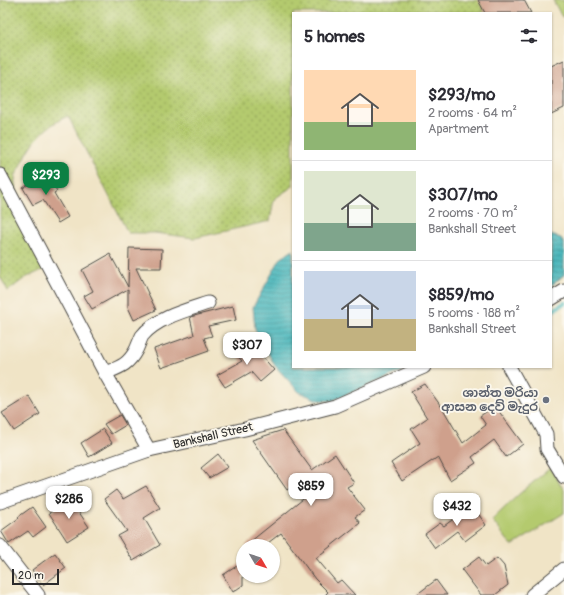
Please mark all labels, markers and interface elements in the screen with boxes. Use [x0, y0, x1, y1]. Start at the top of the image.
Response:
icon: filters [518, 25, 540, 47]
text: 5 homes [304, 26, 365, 47]
text: $293/mo [428, 84, 495, 105]
icon: home [336, 86, 384, 134]
text: 2 rooms · 64 m² [428, 105, 517, 121]
text: Apartment [428, 121, 489, 137]
pin: $293 [22, 162, 70, 196]
text: $293 [32, 167, 60, 183]
text: $307/mo [428, 184, 498, 205]
icon: home [336, 187, 384, 235]
text: 2 rooms · 70 m² [428, 205, 518, 221]
text: Bankshall Street [428, 221, 516, 237]
text: $859/mo [428, 284, 494, 305]
icon: home [336, 287, 384, 335]
text: 5 rooms · 188 m² [428, 305, 520, 321]
text: Bankshall Street [428, 321, 516, 337]
pin: $307 [223, 332, 271, 366]
text: $307 [232, 337, 262, 353]
place label: ශාන්ත මරියා ආසන දෙව් මැදුර [441, 385, 538, 415]
marker: ශාන්ත මරියා ආසන දෙව් මැදුර [541, 395, 551, 405]
street label: Bankshall Street [172, 420, 254, 452]
pin: $859 [287, 473, 335, 507]
text: $859 [297, 478, 325, 494]
pin: $286 [45, 486, 93, 520]
text: $286 [55, 491, 83, 507]
pin: $432 [433, 493, 481, 527]
text: $432 [442, 498, 472, 514]
north arrow [236, 539, 280, 583]
map controls [236, 539, 280, 583]
scale bar [12, 567, 59, 586]
text: 20 m [18, 569, 44, 582]

